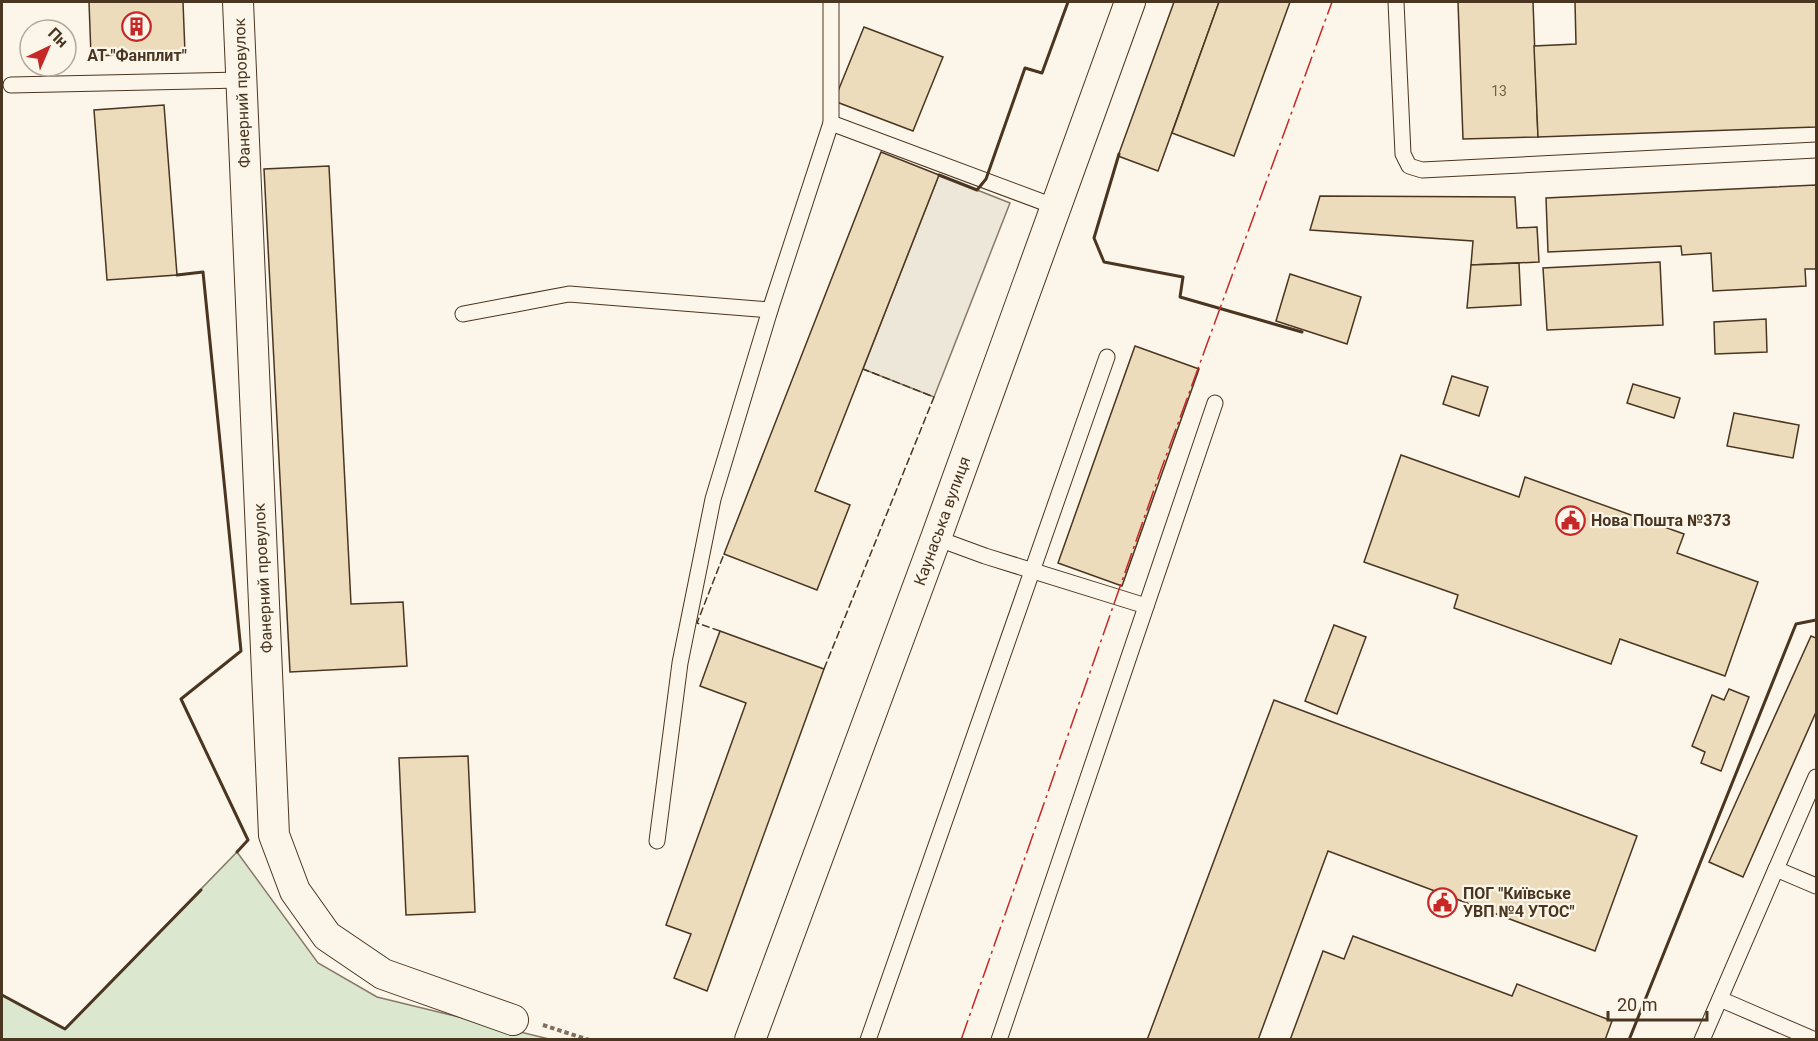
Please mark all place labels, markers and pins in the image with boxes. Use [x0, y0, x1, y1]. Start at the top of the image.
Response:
building icon: АТ "Фанплит" [121, 11, 153, 43]
place label: АТ "Фанплит" [87, 46, 187, 65]
public building icon: Нова Пошта №373 [1554, 504, 1586, 536]
place label: Нова Пошта №373 [1591, 511, 1731, 530]
place label: ПОГ "Київське УВП №4 УТОС" [1463, 884, 1575, 921]
public building icon: ПОГ "Київське УВП №4 УТОС" [1426, 886, 1458, 918]

